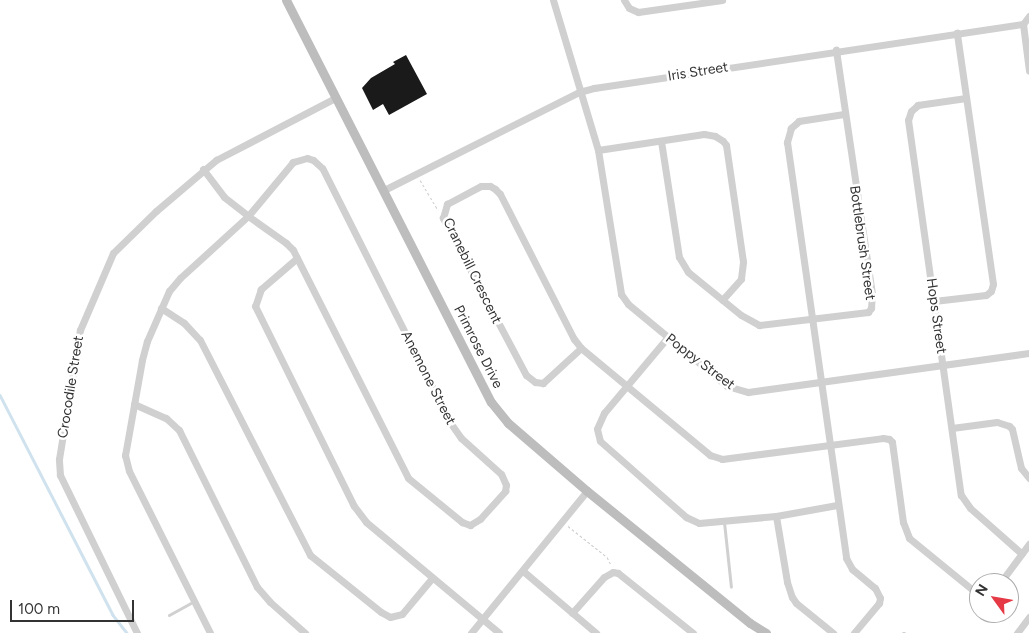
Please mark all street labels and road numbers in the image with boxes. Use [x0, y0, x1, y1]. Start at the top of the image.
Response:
street label: Iris Street [667, 59, 729, 85]
street label: Bottlebrush Street [846, 185, 878, 301]
street label: Cranebill Crescent [439, 215, 505, 327]
street label: Hops Street [922, 277, 950, 355]
street label: Primrose Drive [450, 303, 506, 391]
street label: Anemone Street [397, 328, 459, 428]
street label: Poppy Street [662, 330, 738, 394]
street label: Crocodile Street [55, 335, 87, 439]

